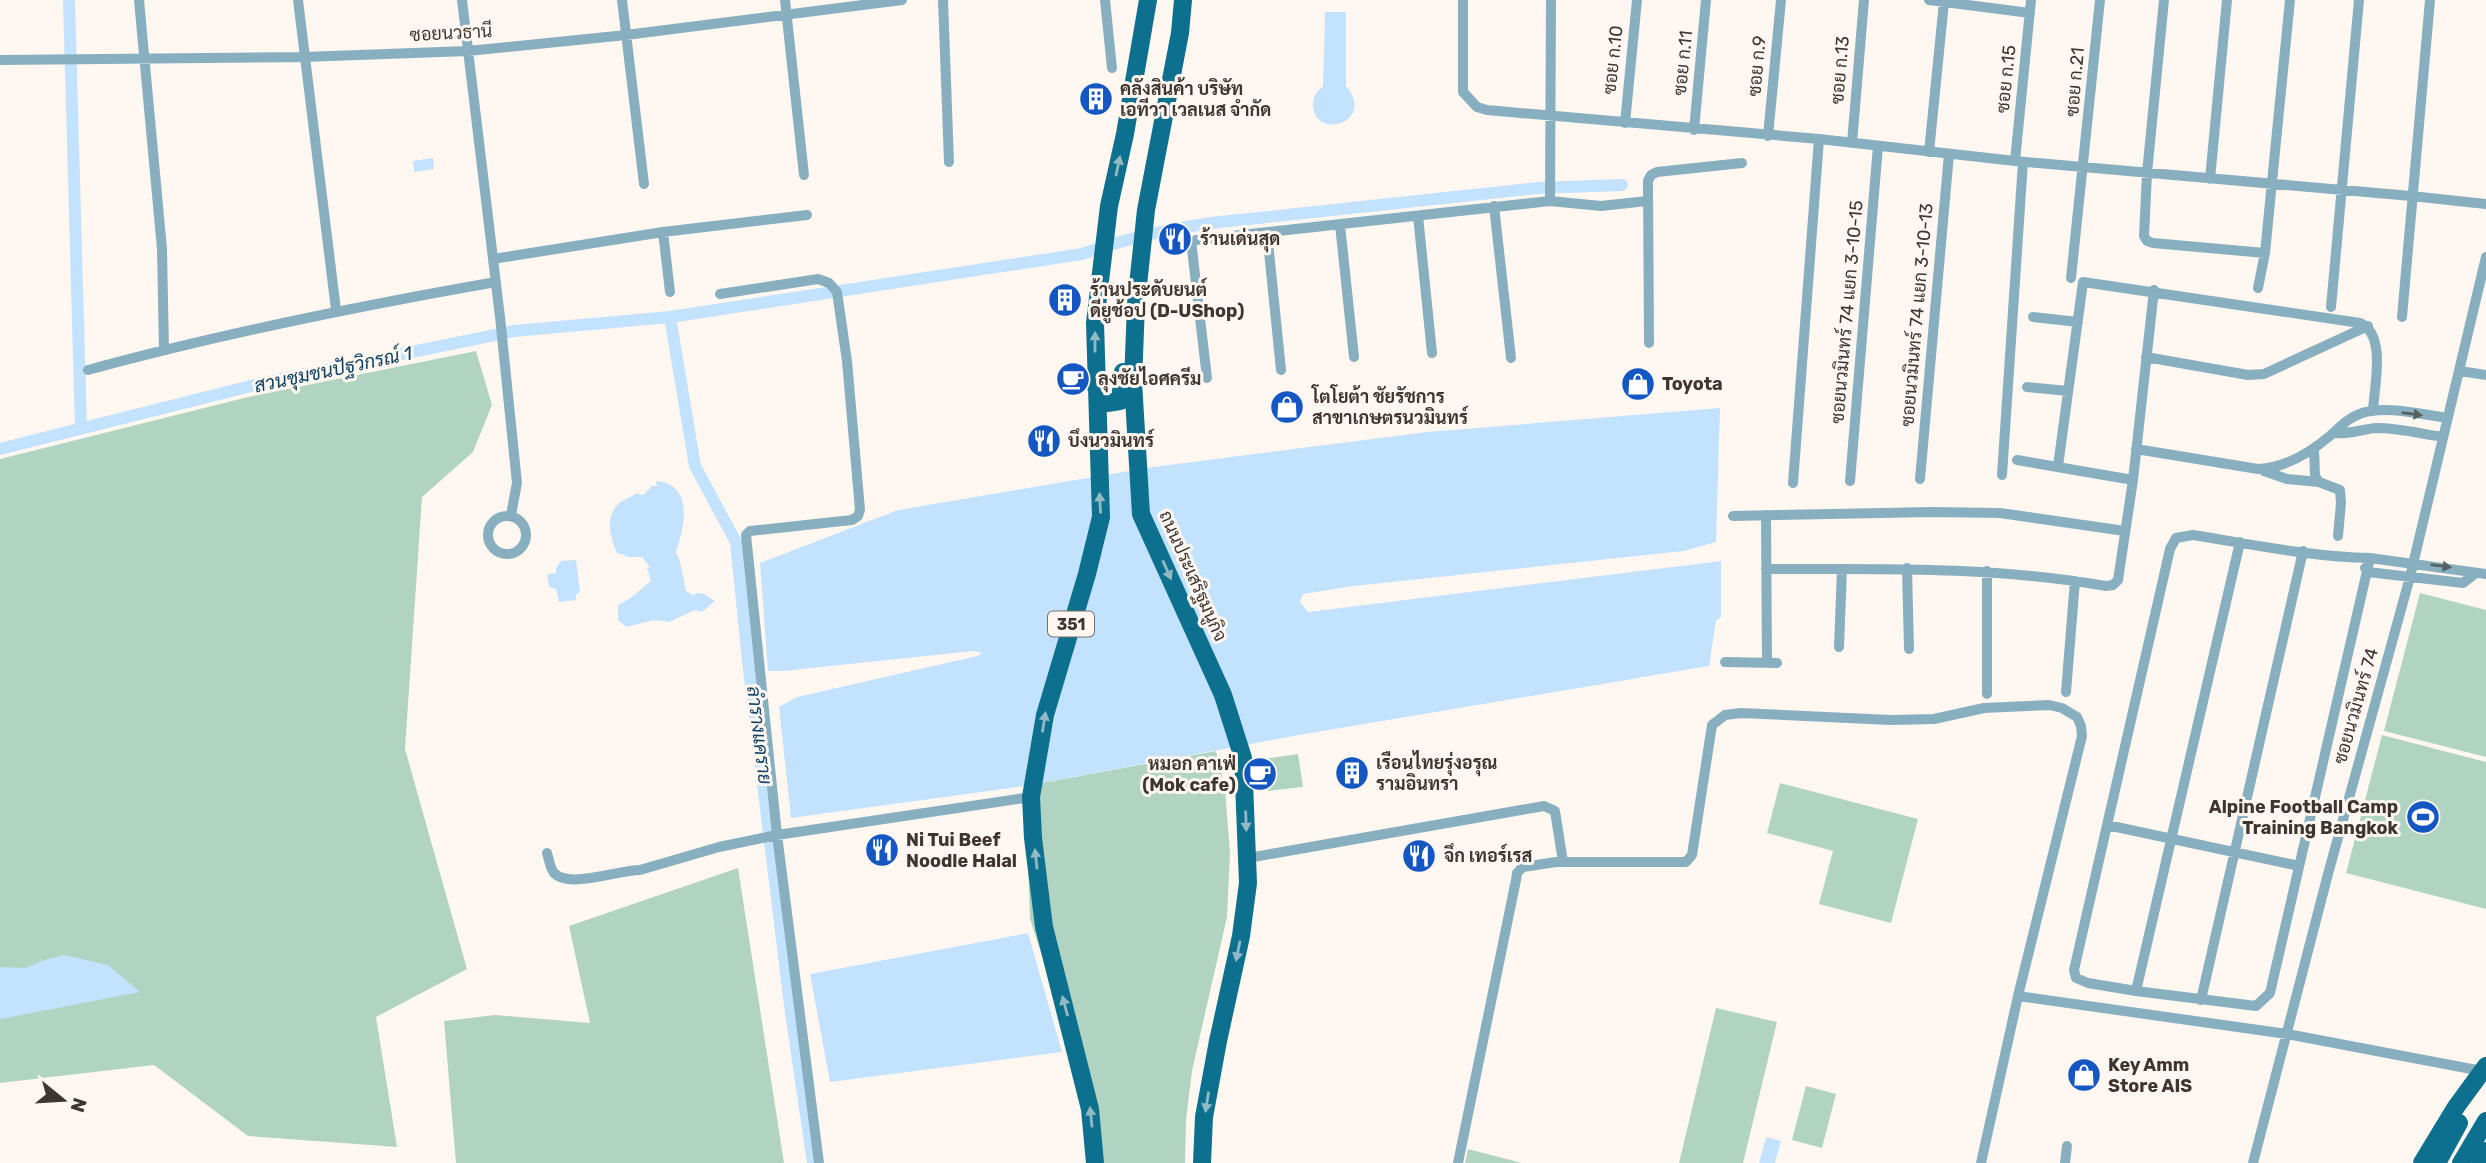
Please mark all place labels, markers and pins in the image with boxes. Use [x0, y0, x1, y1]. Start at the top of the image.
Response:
place label: คลังสินค้า บริษัท เอทีวา เวลเนส จำกัด [1120, 77, 1271, 121]
building icon: คลังสินค้า บริษัท เอทีวา เวลเนส จำกัด [1077, 80, 1115, 118]
restaurant icon: ร้านเด่นสุด [1156, 220, 1194, 258]
place label: ร้านเด่นสุด [1200, 227, 1280, 253]
place label: ร้านประดับยนต์ ดียูช้อป (D-UShop) [1090, 277, 1244, 324]
building icon: ร้านประดับยนต์ ดียูช้อป (D-UShop) [1046, 281, 1084, 319]
cafe icon: ลุงชัยไอศครีม [1054, 360, 1092, 398]
shop icon: Toyota [1619, 365, 1657, 403]
place label: ลุงชัยไอศครีม [1098, 366, 1201, 393]
place label: Toyota [1662, 373, 1723, 395]
place label: โตโยต้า ชัยรัชการ สาขาเกษตรนวมินทร์ [1311, 384, 1469, 429]
shop icon: โตโยต้า ชัยรัชการ สาขาเกษตรนวมินทร์ [1268, 388, 1306, 426]
restaurant icon: บึงนวมินทร์ [1025, 422, 1063, 460]
place label: บึงนวมินทร์ [1068, 428, 1155, 452]
place label: เรือนไทยรุ่งอรุณ รามอินทรา [1376, 750, 1498, 795]
place label: หมอก คาเฟ่ (Mok cafe) [1142, 753, 1236, 796]
building icon: เรือนไทยรุ่งอรุณ รามอินทรา [1333, 754, 1371, 792]
cafe icon: หมอก คาเฟ่ (Mok cafe) [1241, 755, 1279, 793]
place label: Alpine Football Camp Training Bangkok [2209, 796, 2398, 839]
sports icon: Alpine Football Camp Training Bangkok [2404, 798, 2442, 836]
place label: Ni Tui Beef Noodle Halal [906, 829, 1017, 872]
restaurant icon: Ni Tui Beef Noodle Halal [863, 831, 901, 869]
restaurant icon: จึก เทอร์เรส [1400, 837, 1438, 875]
place label: จึก เทอร์เรส [1444, 843, 1533, 867]
place label: Key Amm Store AIS [2108, 1054, 2192, 1097]
shop icon: Key Amm Store AIS [2065, 1056, 2103, 1094]

